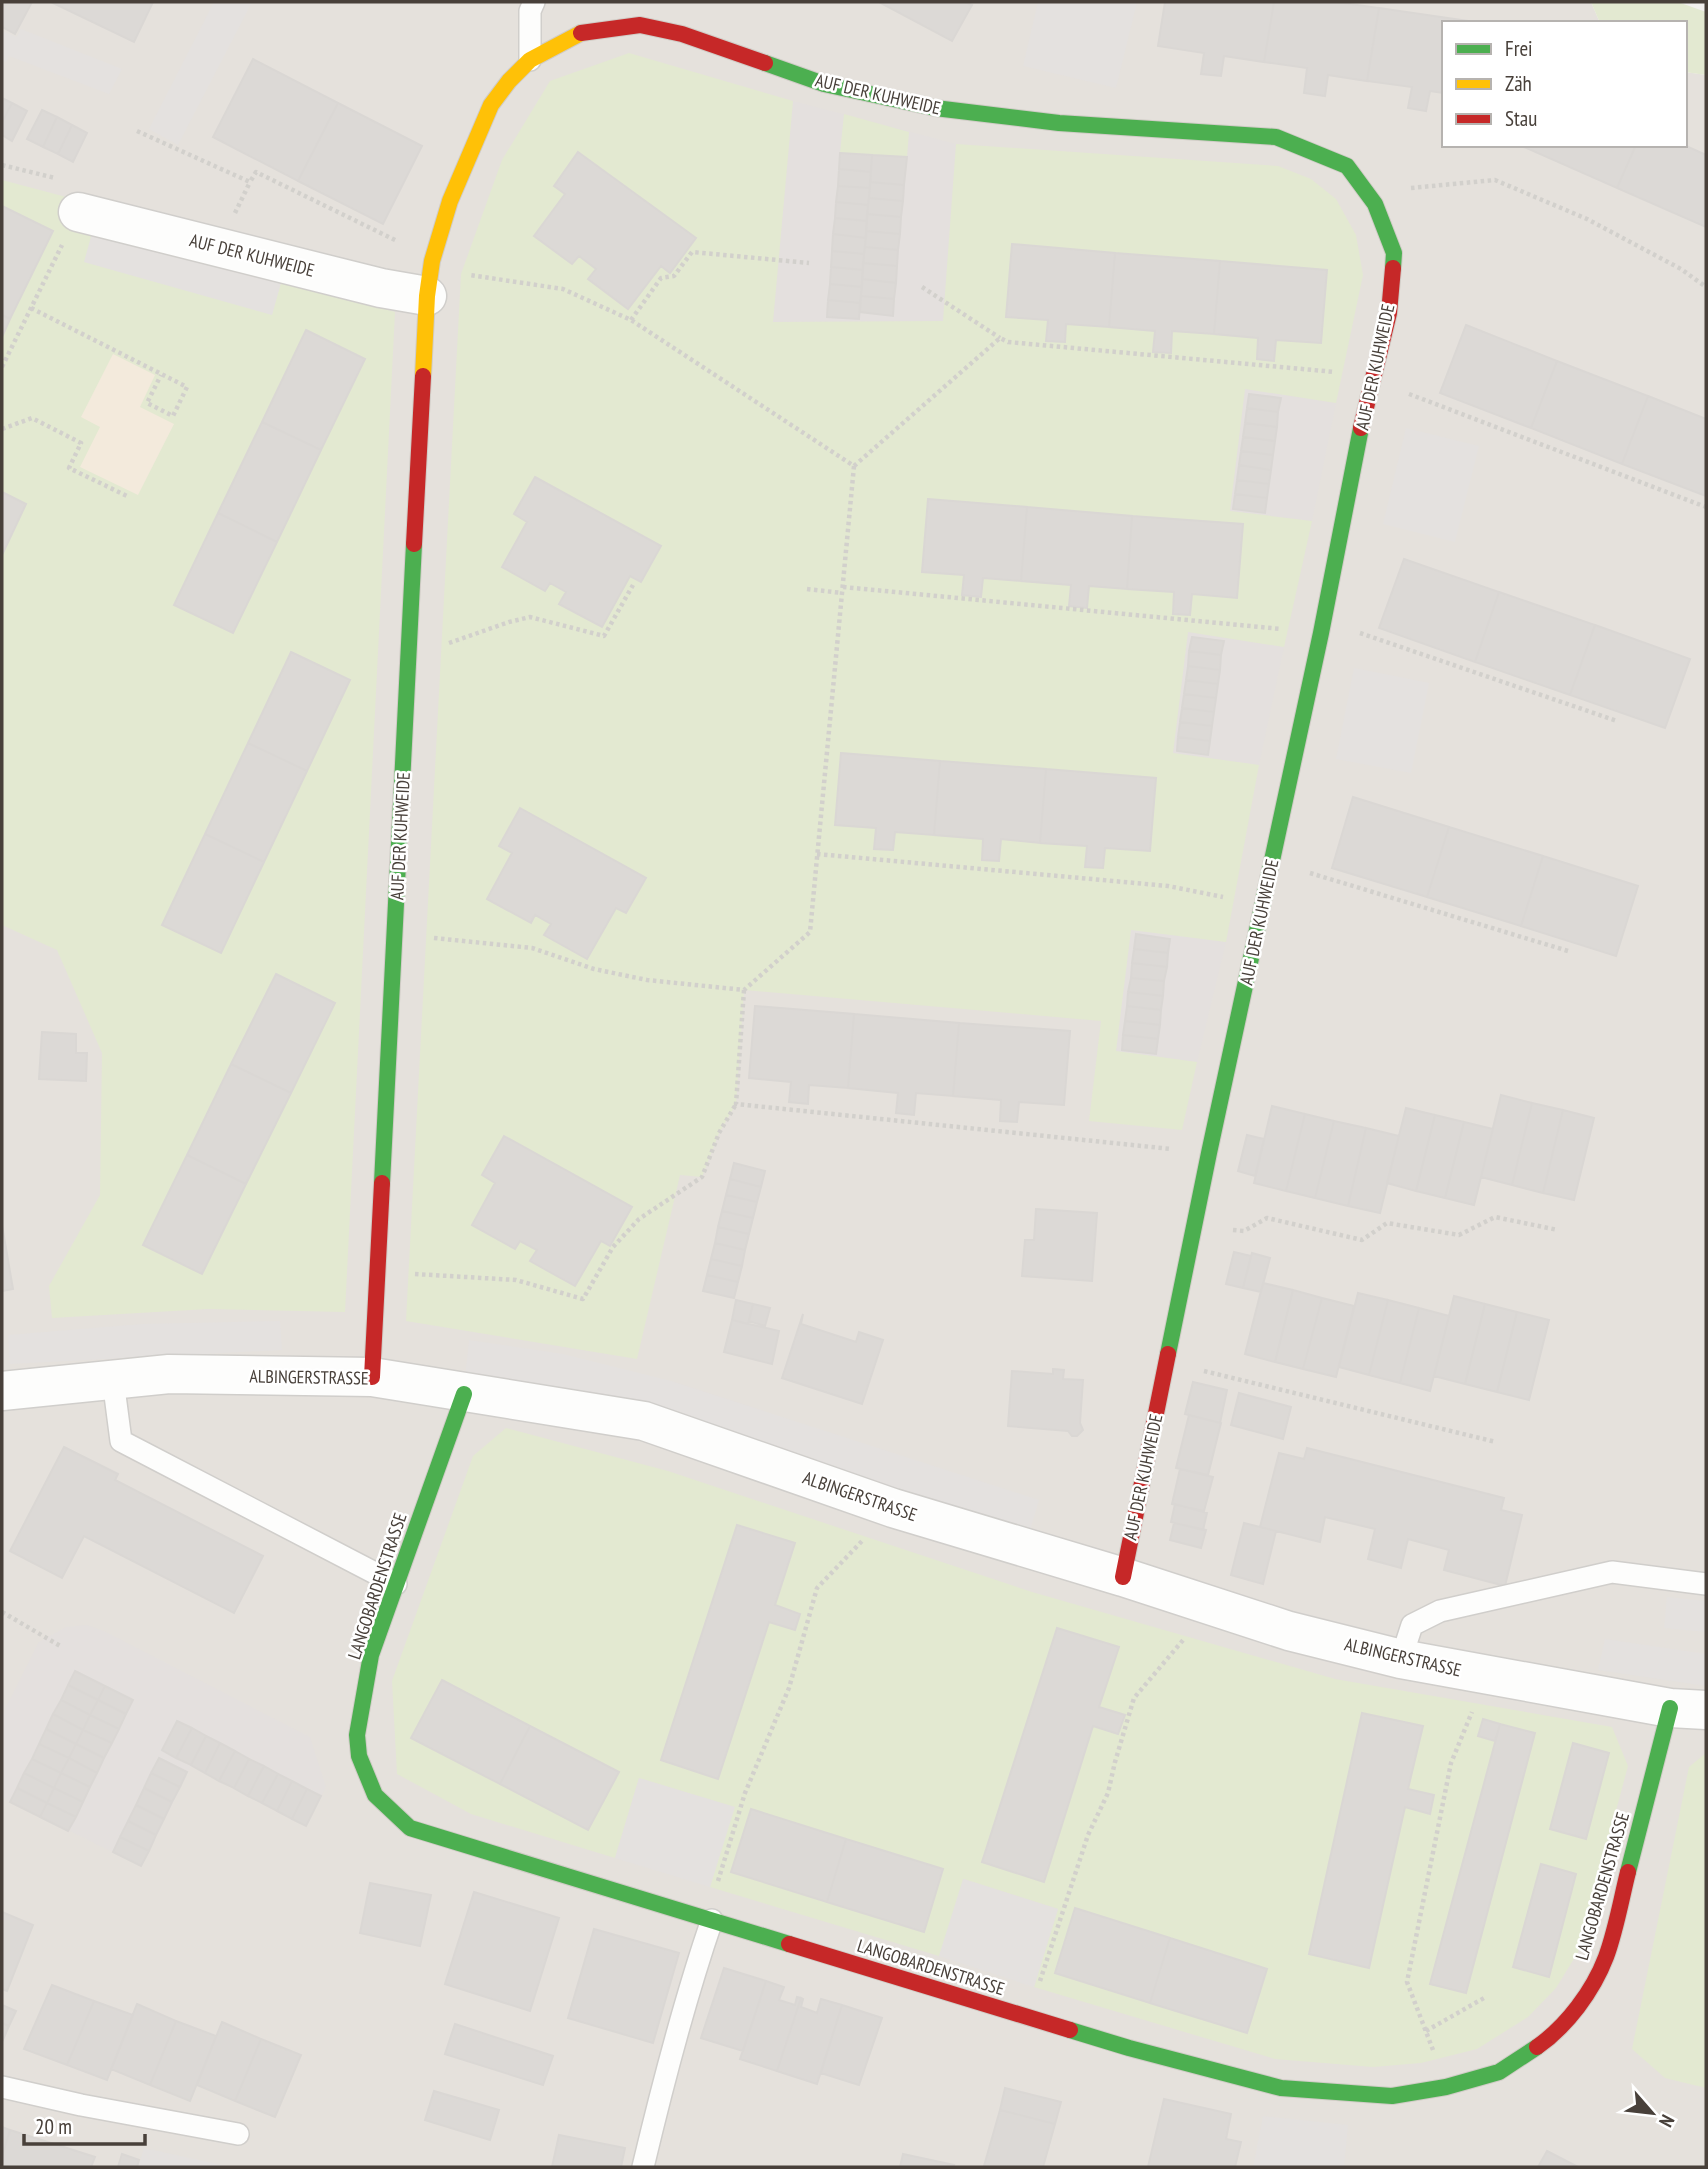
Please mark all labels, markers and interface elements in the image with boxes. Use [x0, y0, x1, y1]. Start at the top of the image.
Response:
legend [1442, 21, 1687, 147]
text: Frei [1505, 35, 1533, 62]
street label: AUF DER KUHWEIDE [813, 68, 943, 120]
text: Zäh [1505, 70, 1532, 97]
text: Stau [1505, 105, 1537, 132]
street label: AUF DER KUHWEIDE [187, 228, 317, 282]
street label: AUF DER KUHWEIDE [1350, 302, 1400, 432]
street label: AUF DER KUHWEIDE [385, 772, 415, 900]
street label: AUF DER KUHWEIDE [1234, 857, 1284, 987]
street label: ALBINGERSTRASSE [249, 1364, 369, 1390]
street label: AUF DER KUHWEIDE [1118, 1412, 1168, 1542]
street label: ALBINGERSTRASSE [800, 1466, 920, 1526]
street label: LANGOBARDENSTRASSE [342, 1510, 412, 1662]
street label: ALBINGERSTRASSE [1342, 1632, 1464, 1682]
street label: LANGOBARDENSTRASSE [1570, 1809, 1634, 1963]
street label: LANGOBARDENSTRASSE [855, 1934, 1007, 2000]
north arrow [1617, 2078, 1687, 2148]
scale bar [24, 2102, 145, 2146]
text: N [1654, 2111, 1680, 2131]
text: 20 m [35, 2113, 72, 2140]

